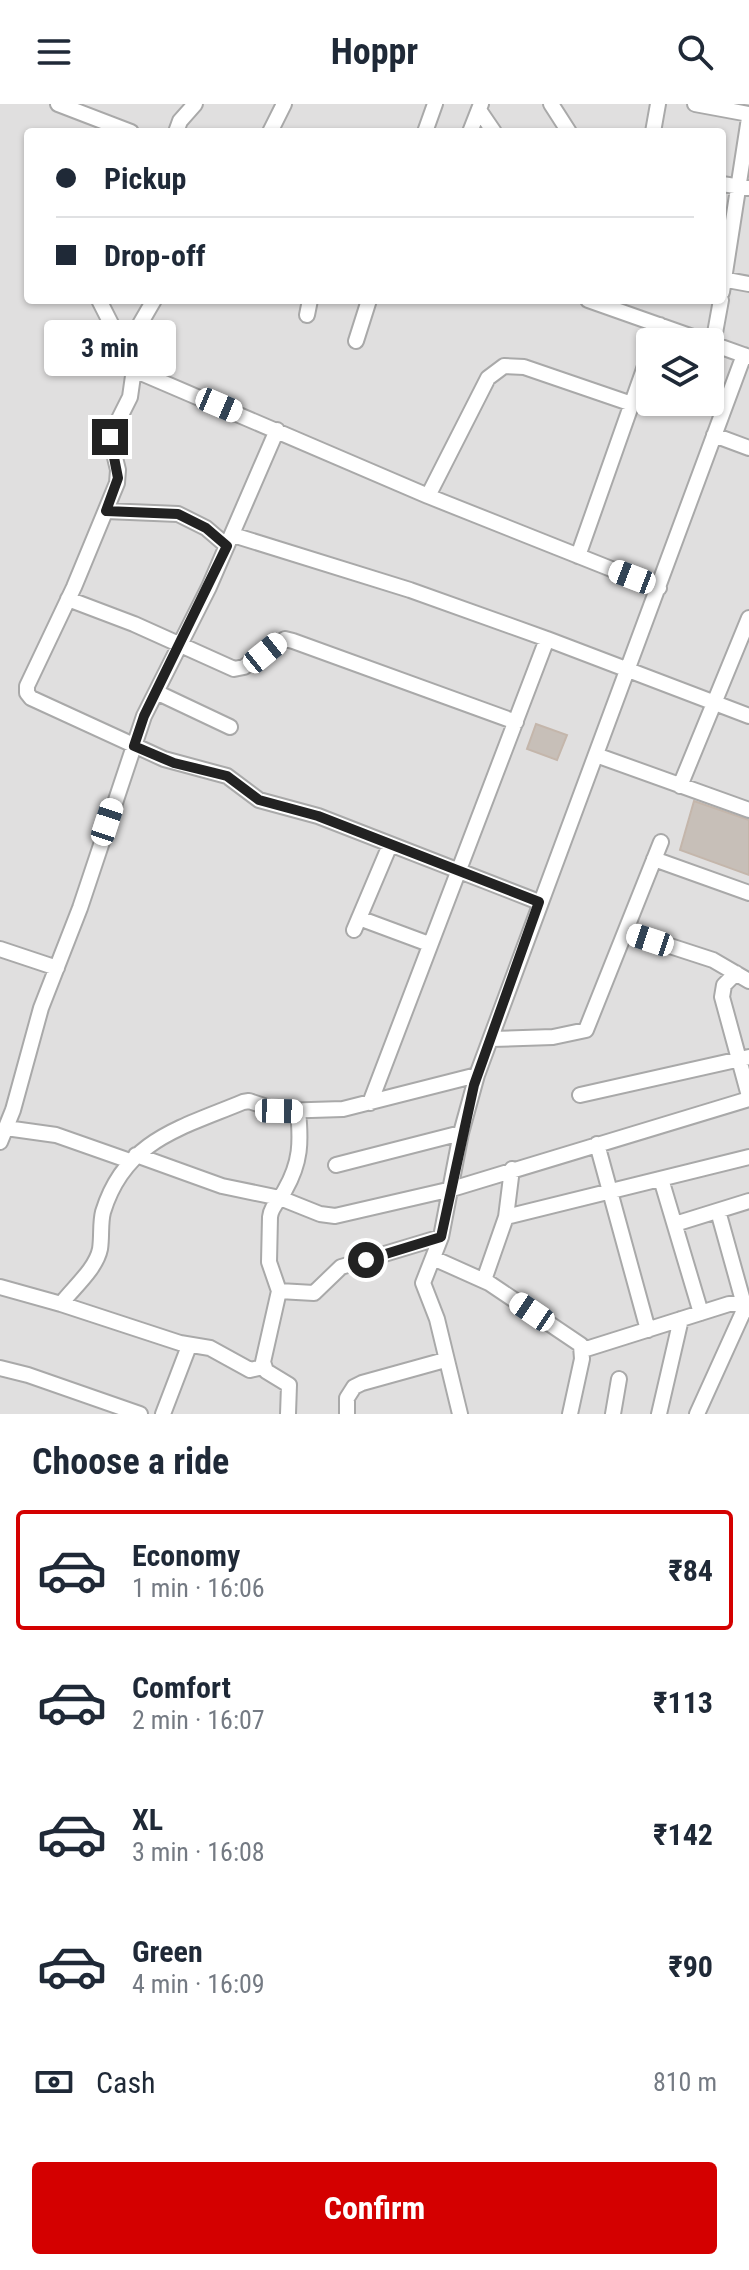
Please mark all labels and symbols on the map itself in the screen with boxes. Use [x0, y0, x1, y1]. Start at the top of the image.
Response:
callout: 3 min [44, 321, 176, 377]
car [192, 385, 246, 425]
route end [92, 419, 128, 455]
car [605, 557, 659, 597]
car [239, 629, 291, 677]
car [88, 795, 126, 849]
car [623, 921, 677, 959]
car [255, 1099, 303, 1123]
route start [348, 1242, 384, 1278]
car [505, 1289, 559, 1335]

